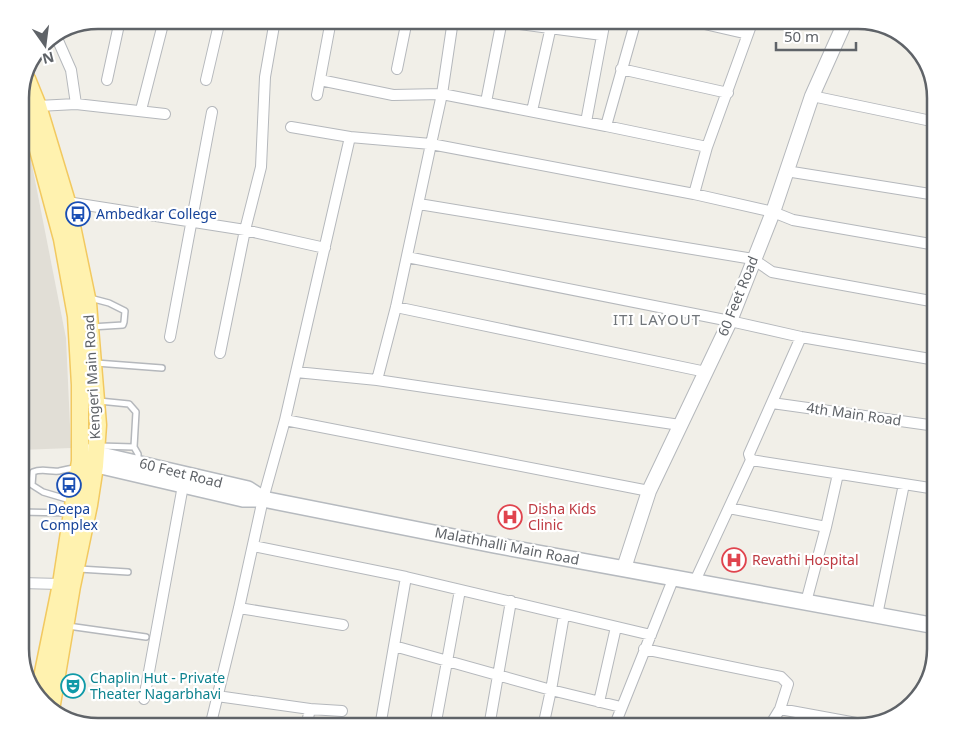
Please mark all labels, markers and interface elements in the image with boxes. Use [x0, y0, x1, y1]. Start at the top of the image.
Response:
north arrow [20, 20, 70, 70]
scale bar [776, 20, 856, 52]
text: 50 m [784, 26, 819, 46]
text: N [40, 48, 56, 69]
bus stop icon: Ambedkar College [65, 201, 91, 227]
place label: Ambedkar College [96, 204, 217, 223]
street label: 60 Feet Road [713, 253, 762, 339]
district label: ITI LAYOUT [613, 309, 701, 329]
street label: Kengeri Main Road [79, 314, 104, 440]
street label: 4th Main Road [805, 397, 903, 430]
street label: 60 Feet Road [138, 453, 225, 492]
bus stop icon: Deepa Complex [56, 472, 82, 498]
place label: Deepa Complex [40, 499, 98, 534]
place label: Disha Kids Clinic [528, 499, 597, 534]
hospital icon: Disha Kids Clinic [497, 504, 523, 530]
street label: Malathhalli Main Road [433, 522, 581, 569]
hospital icon: Revathi Hospital [721, 547, 747, 573]
place label: Revathi Hospital [752, 550, 859, 569]
place label: Chaplin Hut - Private Theater Nagarbhavi [90, 668, 225, 703]
theatre icon: Chaplin Hut - Private Theater Nagarbhavi [60, 673, 86, 699]

